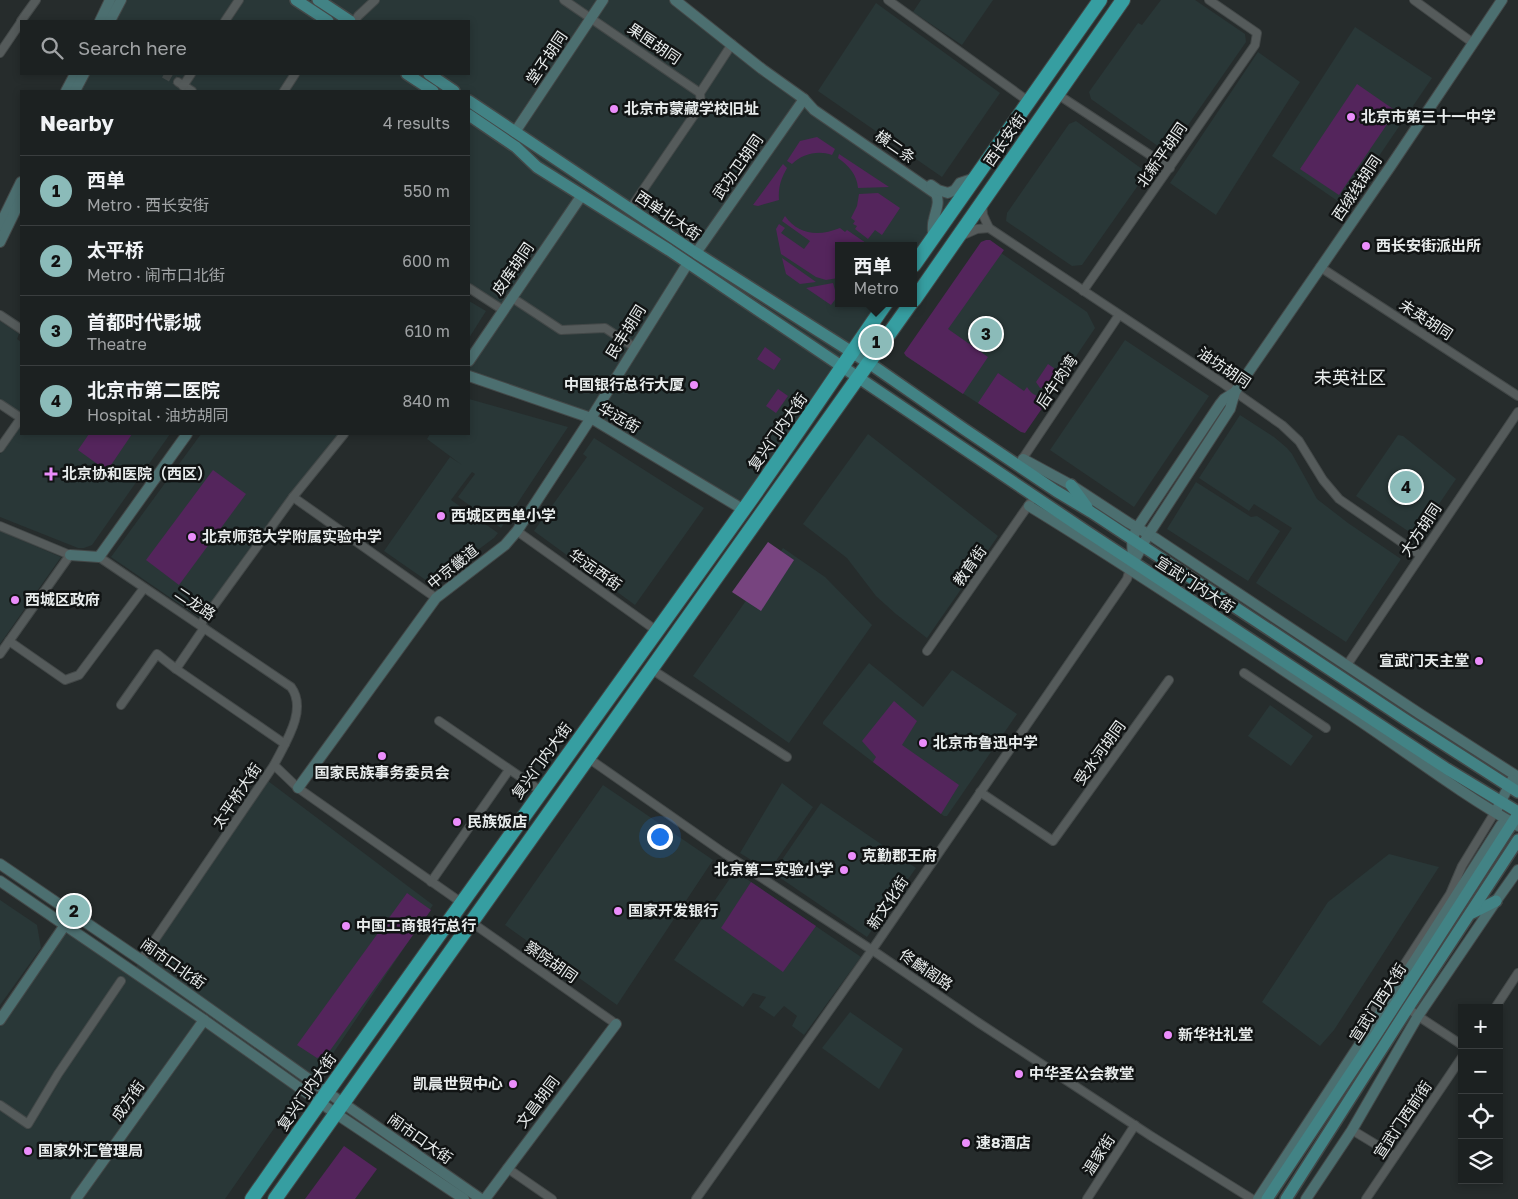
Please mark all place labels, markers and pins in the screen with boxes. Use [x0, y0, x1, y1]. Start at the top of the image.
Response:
place label: 北京市蒙藏学校旧址 [624, 99, 759, 117]
marker: 北京市蒙藏学校旧址 [608, 103, 620, 115]
place label: 北京市第三十一中学 [1361, 107, 1496, 125]
marker: 北京市第三十一中学 [1345, 111, 1357, 123]
place label: 西长安街派出所 [1376, 236, 1481, 254]
marker: 西长安街派出所 [1360, 240, 1372, 252]
pin: 3 [970, 315, 1002, 353]
pin: 1 [860, 323, 892, 361]
place label: 中国银行总行大厦 [564, 375, 684, 393]
marker: 中国银行总行大厦 [688, 379, 700, 391]
place label: 北京协和医院（西区） [62, 464, 212, 482]
marker: 北京协和医院（西区） [44, 467, 58, 481]
pin: 4 [1390, 468, 1422, 506]
place label: 西城区西单小学 [451, 506, 556, 524]
marker: 西城区西单小学 [435, 510, 447, 522]
place label: 北京师范大学附属实验中学 [202, 527, 382, 545]
marker: 北京师范大学附属实验中学 [186, 531, 198, 543]
place label: 西城区政府 [25, 590, 100, 608]
marker: 西城区政府 [9, 594, 21, 606]
place label: 宣武门天主堂 [1379, 651, 1469, 669]
marker: 宣武门天主堂 [1473, 655, 1485, 667]
place label: 北京市鲁迅中学 [933, 733, 1038, 751]
marker: 北京市鲁迅中学 [917, 737, 929, 749]
marker: 国家民族事务委员会 [376, 750, 388, 762]
place label: 国家民族事务委员会 [314, 763, 450, 781]
place label: 民族饭店 [467, 812, 527, 830]
marker: 民族饭店 [451, 816, 463, 828]
place label: 克勤郡王府 [862, 846, 937, 864]
marker: 克勤郡王府 [846, 850, 858, 862]
place label: 北京第二实验小学 [714, 860, 834, 878]
marker: 北京第二实验小学 [838, 864, 850, 876]
pin: 2 [58, 892, 90, 930]
place label: 国家开发银行 [628, 901, 718, 919]
marker: 国家开发银行 [612, 905, 624, 917]
place label: 中国工商银行总行 [356, 916, 476, 934]
marker: 中国工商银行总行 [340, 920, 352, 932]
place label: 新华社礼堂 [1178, 1025, 1253, 1043]
marker: 新华社礼堂 [1162, 1029, 1174, 1041]
place label: 中华圣公会教堂 [1029, 1064, 1134, 1082]
marker: 中华圣公会教堂 [1013, 1068, 1025, 1080]
place label: 凯晨世贸中心 [413, 1074, 503, 1092]
marker: 凯晨世贸中心 [507, 1078, 519, 1090]
place label: 速8酒店 [976, 1133, 1031, 1151]
marker: 速8酒店 [960, 1137, 972, 1149]
place label: 国家外汇管理局 [38, 1141, 143, 1159]
marker: 国家外汇管理局 [22, 1145, 34, 1157]

